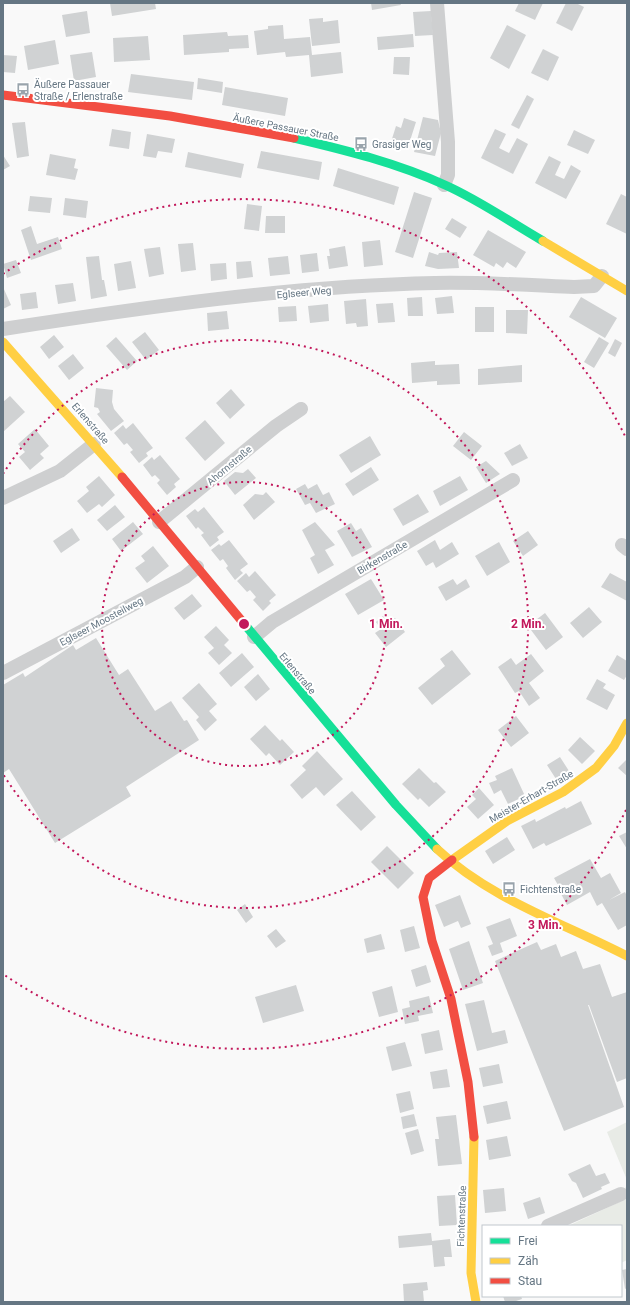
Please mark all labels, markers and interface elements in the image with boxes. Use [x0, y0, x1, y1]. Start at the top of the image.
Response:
place label: Äußere Passauer Straße / Erlenstraße [34, 78, 123, 102]
bus stop icon: Äußere Passauer Straße / Erlenstraße [15, 82, 31, 98]
street label: Äußere Passauer Straße [232, 111, 340, 143]
bus stop icon: Grasiger Weg [353, 136, 369, 152]
place label: Grasiger Weg [372, 139, 431, 150]
street label: Eglseer Weg [276, 285, 332, 300]
street label: Erlenstraße [70, 401, 111, 446]
street label: Ahornstraße [205, 444, 254, 487]
street label: Birkenstraße [355, 539, 409, 576]
street label: Eglseer Moosteilweg [58, 595, 145, 648]
centre of rings [237, 617, 251, 631]
text: 1 Min. [369, 617, 403, 631]
text: 2 Min. [511, 617, 545, 631]
street label: Erlenstraße [277, 650, 318, 696]
street label: Meister-Erhart-Straße [487, 768, 575, 825]
bus stop icon: Fichtenstraße [501, 881, 517, 897]
place label: Fichtenstraße [520, 884, 581, 895]
text: 3 Min. [528, 918, 562, 932]
street label: Fichtenstraße [455, 1185, 468, 1247]
legend [482, 1225, 622, 1297]
text: Frei [518, 1234, 538, 1248]
text: Zäh [518, 1254, 538, 1268]
text: Stau [518, 1274, 542, 1288]

